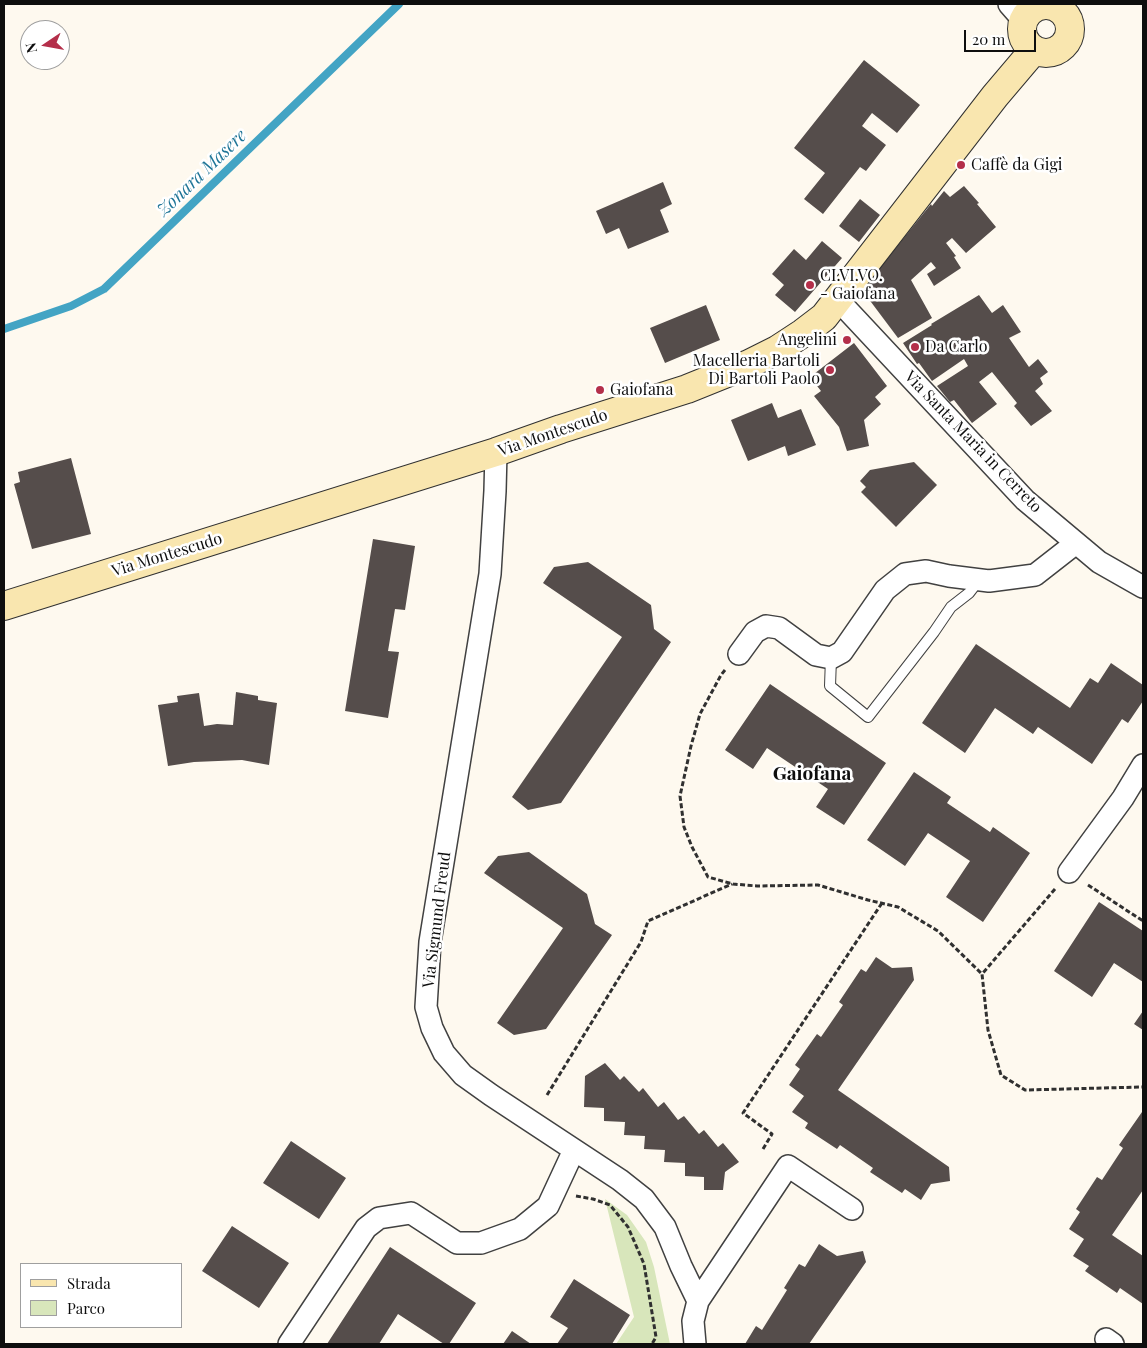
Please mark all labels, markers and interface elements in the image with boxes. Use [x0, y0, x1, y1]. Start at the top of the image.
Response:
north arrow [20, 20, 70, 70]
scale bar [967, 20, 1040, 52]
text: 20 m [972, 29, 1005, 49]
text: N [20, 41, 41, 55]
water label: Zonara Masere [153, 125, 251, 221]
place label: Caffè da Gigi [971, 155, 1063, 175]
marker: Caffè da Gigi [955, 159, 967, 171]
place label: CI.VI.VO. - Gaiofana [820, 266, 895, 304]
marker: CI.VI.VO. - Gaiofana [804, 279, 816, 291]
place label: Angelini [778, 330, 837, 350]
marker: Angelini [841, 334, 853, 346]
place label: Da Carlo [925, 337, 987, 357]
marker: Da Carlo [909, 341, 921, 353]
place label: Macelleria Bartoli Di Bartoli Paolo [693, 351, 820, 389]
marker: Macelleria Bartoli Di Bartoli Paolo [824, 364, 836, 376]
street label: Via Santa Maria in Cerreto [900, 367, 1046, 517]
place label: Gaiofana [610, 380, 673, 400]
marker: Gaiofana [594, 384, 606, 396]
street label: Via Montescudo [496, 405, 610, 461]
street label: Via Montescudo [110, 529, 224, 581]
district label: Gaiofana [773, 763, 851, 785]
street label: Via Sigmund Freud [419, 851, 455, 989]
legend [20, 1263, 182, 1328]
text: Strada [67, 1273, 111, 1293]
text: Parco [67, 1298, 105, 1318]

